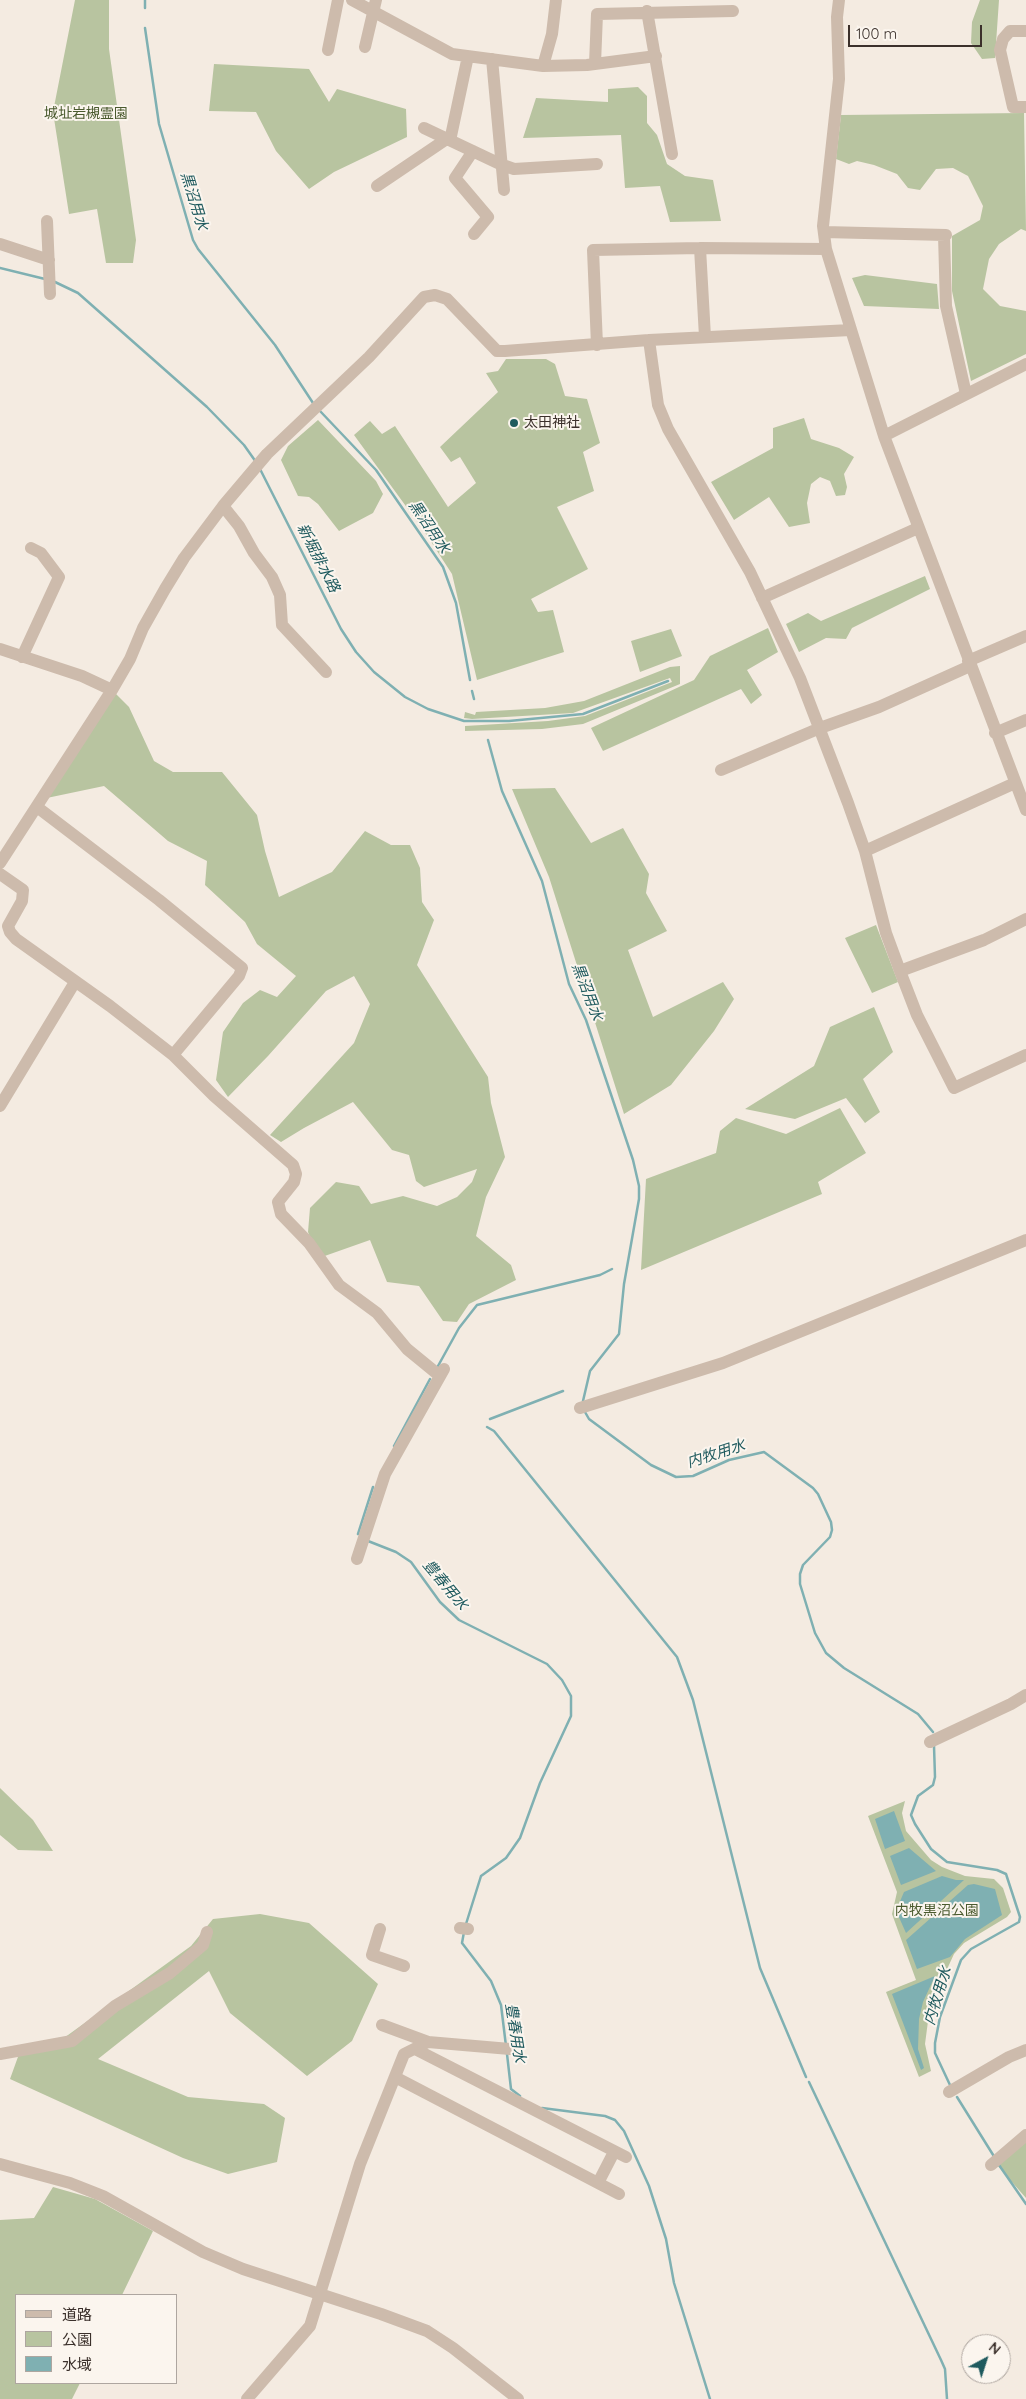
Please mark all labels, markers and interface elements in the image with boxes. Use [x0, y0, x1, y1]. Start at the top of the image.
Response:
scale bar [851, 15, 985, 47]
text: 100 m [856, 24, 897, 43]
park label: 城址岩槻霊園 [44, 106, 128, 122]
water label: 黒沼用水 [177, 170, 211, 232]
place label: 太田神社 [524, 415, 580, 431]
marker: 太田神社 [508, 417, 520, 429]
water label: 黒沼用水 [405, 497, 453, 557]
water label: 新堀排水路 [293, 521, 343, 595]
water label: 黒沼用水 [568, 961, 606, 1023]
water label: 内牧用水 [685, 1436, 747, 1472]
water label: 豊春用水 [419, 1556, 471, 1614]
park label: 内牧黒沼公園 [895, 1903, 979, 1919]
water label: 内牧用水 [921, 1965, 955, 2027]
water label: 豊春用水 [501, 2002, 529, 2064]
legend [15, 2294, 178, 2384]
text: 道路 [62, 2305, 92, 2324]
text: 公園 [62, 2330, 92, 2349]
north arrow [961, 2334, 1011, 2384]
text: N [985, 2338, 1005, 2358]
text: 水域 [62, 2355, 92, 2374]

